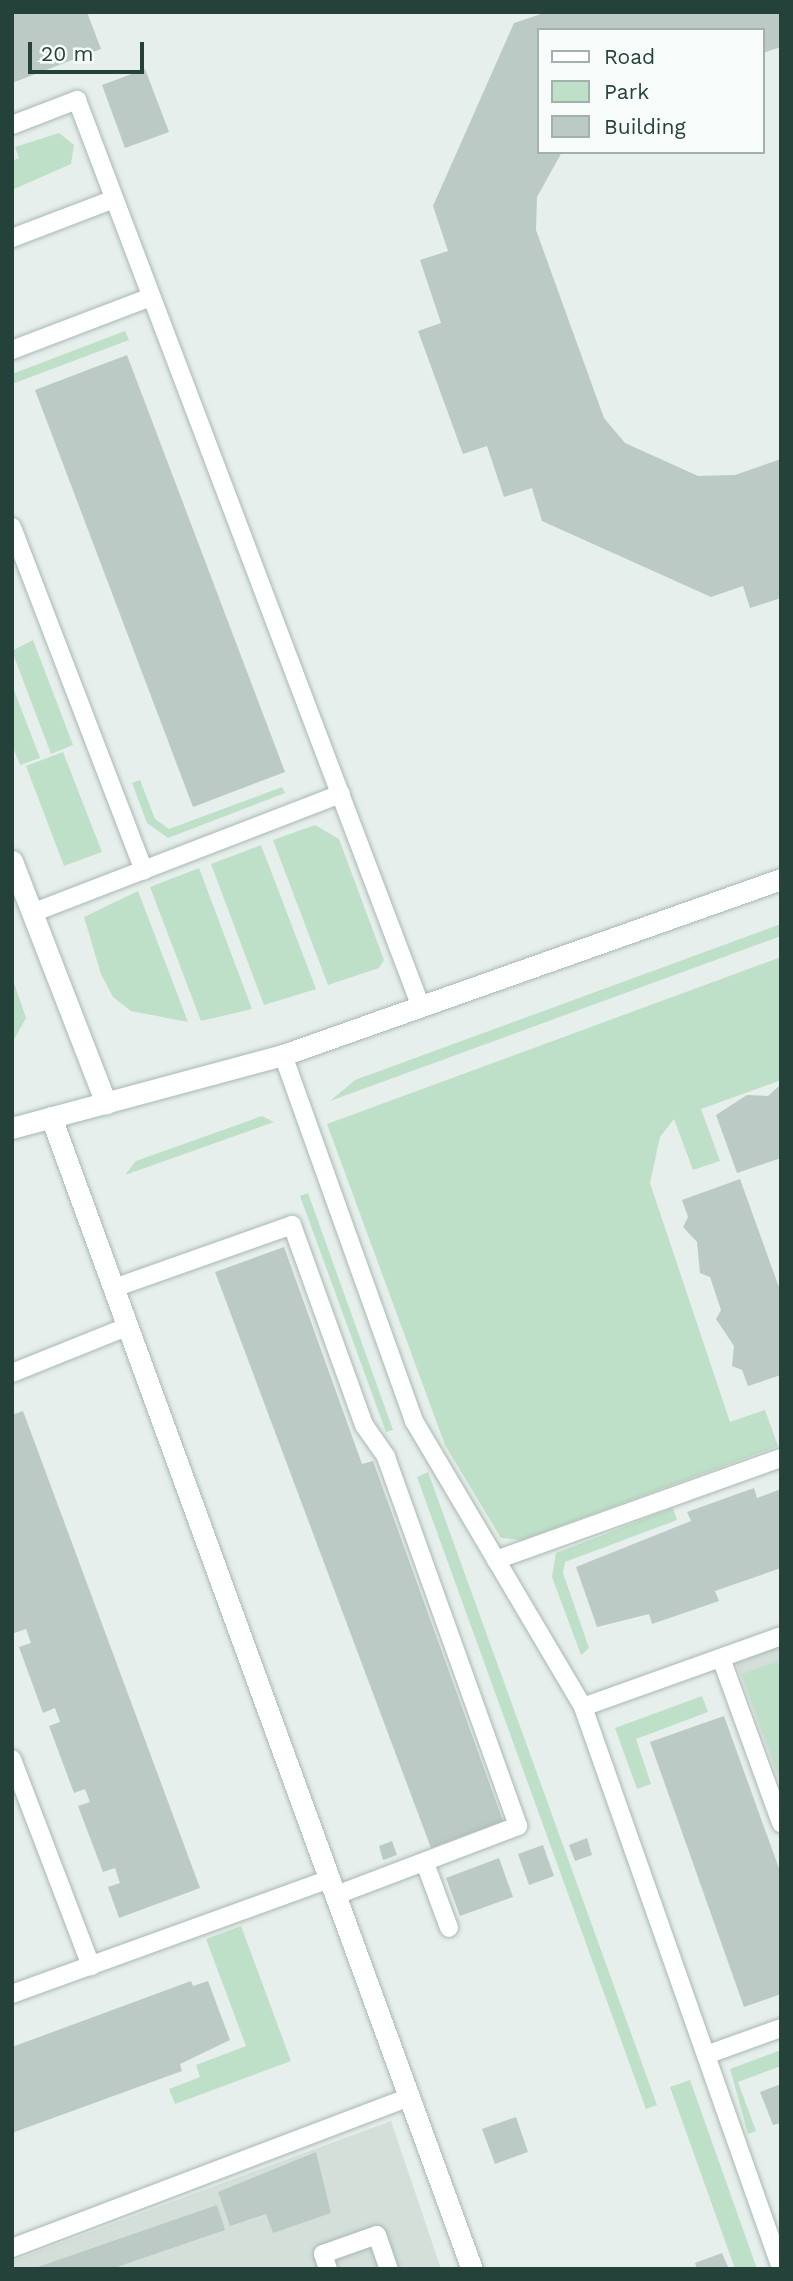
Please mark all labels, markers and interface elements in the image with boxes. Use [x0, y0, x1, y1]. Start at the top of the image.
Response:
scale bar [32, 28, 147, 72]
legend [538, 28, 765, 154]
text: 20 m [41, 41, 93, 66]
text: Road [604, 44, 655, 69]
text: Park [604, 79, 649, 104]
text: Building [604, 114, 686, 139]

